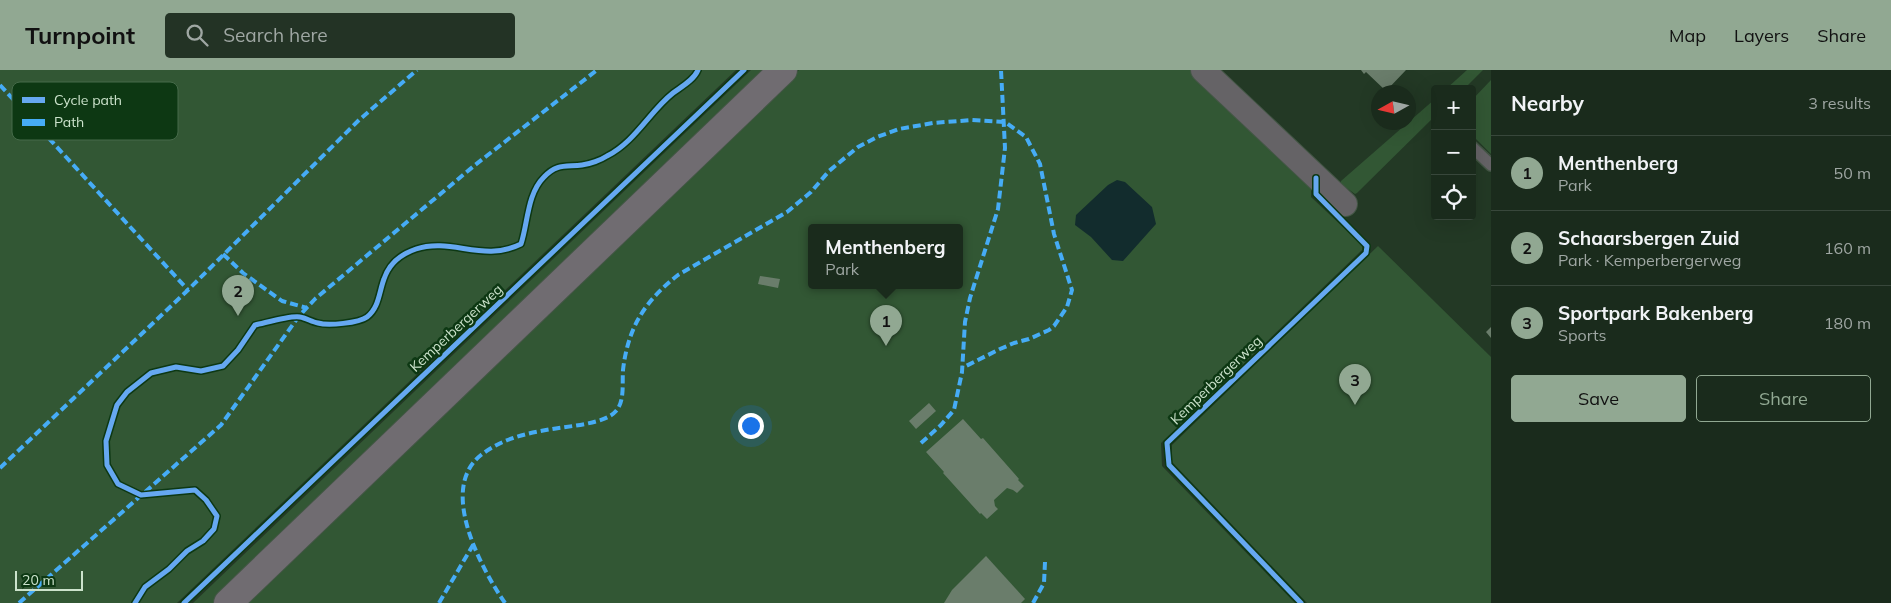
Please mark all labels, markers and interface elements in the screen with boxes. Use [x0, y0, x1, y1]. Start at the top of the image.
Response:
search box [165, 13, 515, 58]
text: Turnpoint [25, 20, 135, 50]
icon: search [183, 21, 211, 49]
text: Search here [223, 23, 328, 47]
text: Map [1669, 24, 1706, 47]
text: Layers [1734, 24, 1789, 47]
text: Share [1817, 24, 1866, 47]
legend [12, 82, 178, 140]
north arrow [1371, 85, 1416, 130]
map controls [1431, 85, 1476, 220]
button: + [1431, 85, 1476, 130]
text: Nearby [1511, 90, 1584, 116]
text: Cycle path [54, 91, 122, 109]
text: 3 results [1808, 93, 1871, 113]
text: Path [54, 113, 84, 131]
button: − [1431, 130, 1476, 175]
text: Menthenberg [1558, 151, 1678, 175]
text: 1 [1522, 163, 1532, 183]
text: 50 m [1834, 163, 1871, 183]
button: locate [1431, 175, 1476, 220]
text: Park [1558, 175, 1592, 195]
popup [808, 224, 963, 289]
text: Schaarsbergen Zuid [1558, 226, 1740, 250]
text: Menthenberg [825, 235, 946, 259]
text: 2 [1522, 238, 1532, 258]
text: 160 m [1824, 238, 1871, 258]
text: Park · Kemperbergerweg [1558, 250, 1741, 270]
text: Park [825, 259, 859, 279]
pin: 2 [222, 275, 254, 316]
street label: Kemperbergerweg [406, 280, 506, 376]
text: Sportpark Bakenberg [1558, 301, 1754, 325]
pin: 1 [870, 305, 902, 346]
text: 3 [1522, 313, 1532, 333]
text: 180 m [1824, 313, 1871, 333]
text: Sports [1558, 325, 1606, 345]
street label: Kemperbergerweg [1166, 332, 1266, 428]
pin: 3 [1339, 364, 1371, 405]
button: Save [1511, 375, 1686, 422]
button: Share [1696, 375, 1871, 422]
your location [738, 413, 764, 439]
scale bar [15, 568, 82, 591]
text: 20 m [22, 571, 55, 589]

